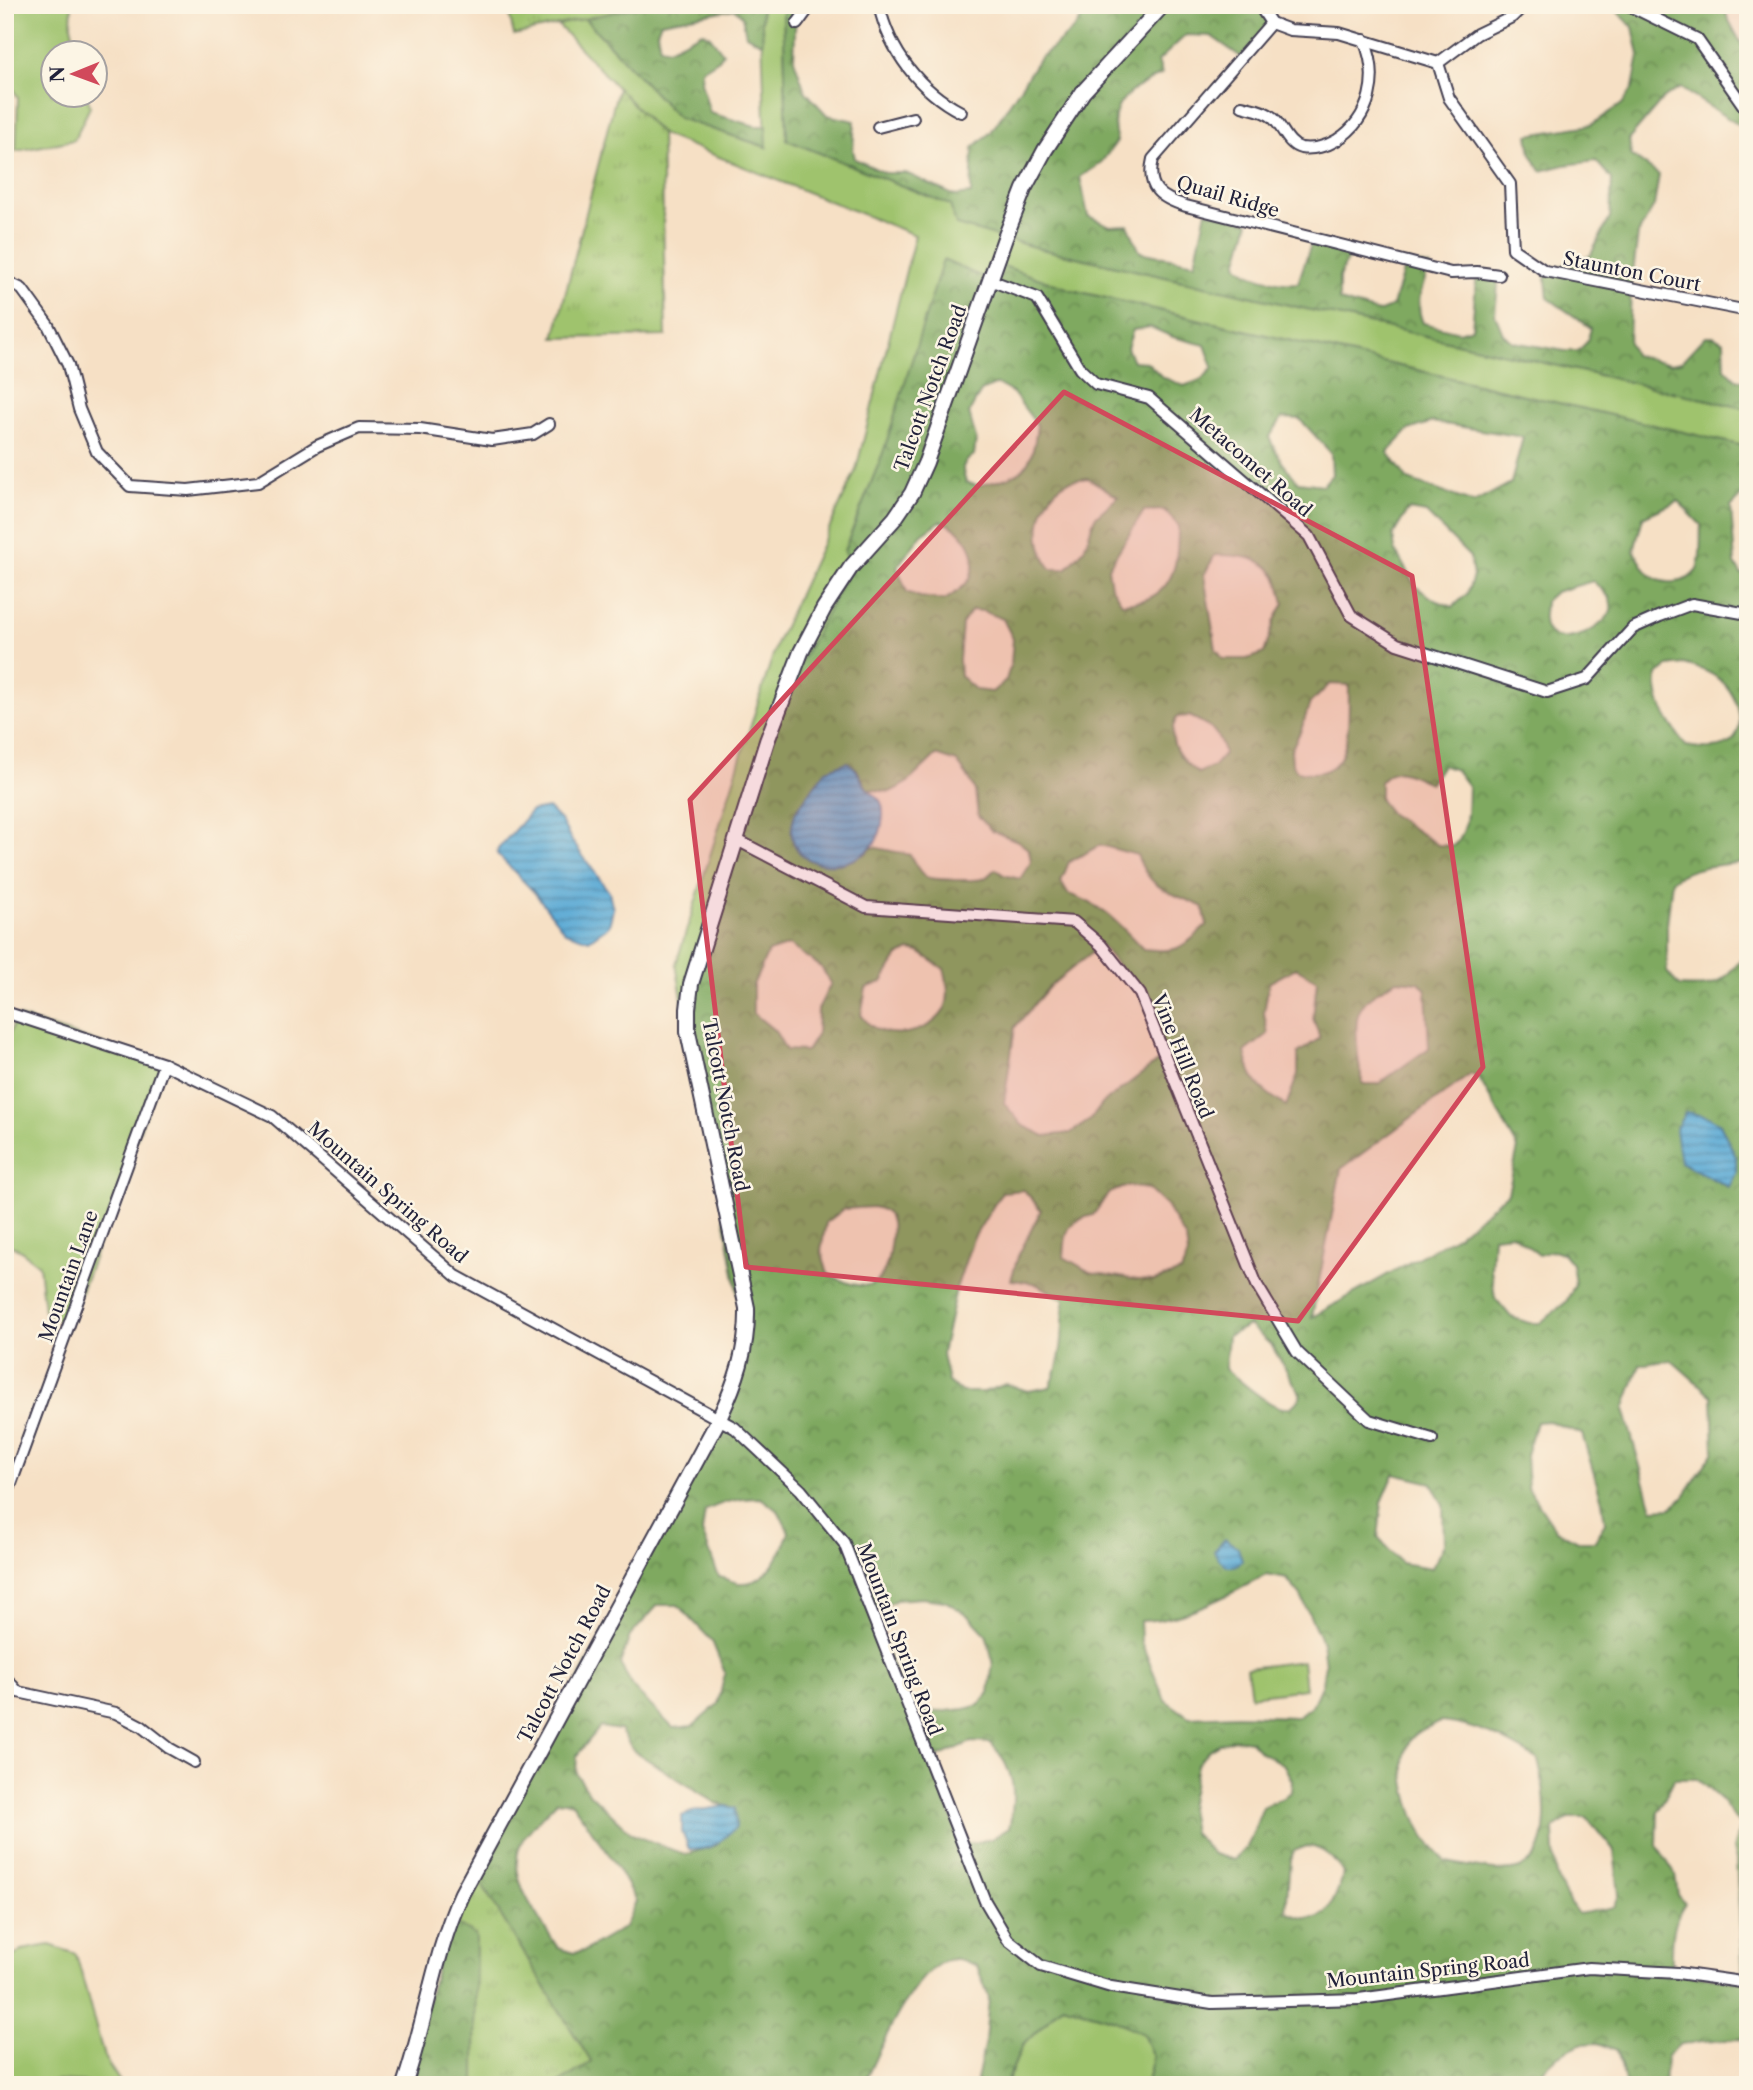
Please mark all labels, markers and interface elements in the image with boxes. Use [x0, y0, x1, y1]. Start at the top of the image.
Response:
north arrow [38, 38, 108, 108]
text: N [46, 66, 69, 83]
street label: Quail Ridge [1174, 171, 1282, 222]
street label: Staunton Court [1561, 247, 1703, 296]
street label: Talcott Notch Road [890, 301, 971, 475]
street label: Metacomet Road [1185, 403, 1317, 522]
street label: Vine Hill Road [1147, 990, 1218, 1122]
street label: Talcott Notch Road [697, 1017, 754, 1194]
street label: Mountain Spring Road [303, 1117, 473, 1268]
street label: Mountain Lane [34, 1207, 103, 1345]
street label: Mountain Spring Road [852, 1540, 947, 1739]
street label: Talcott Notch Road [513, 1581, 616, 1747]
street label: Mountain Spring Road [1325, 1948, 1531, 1993]

